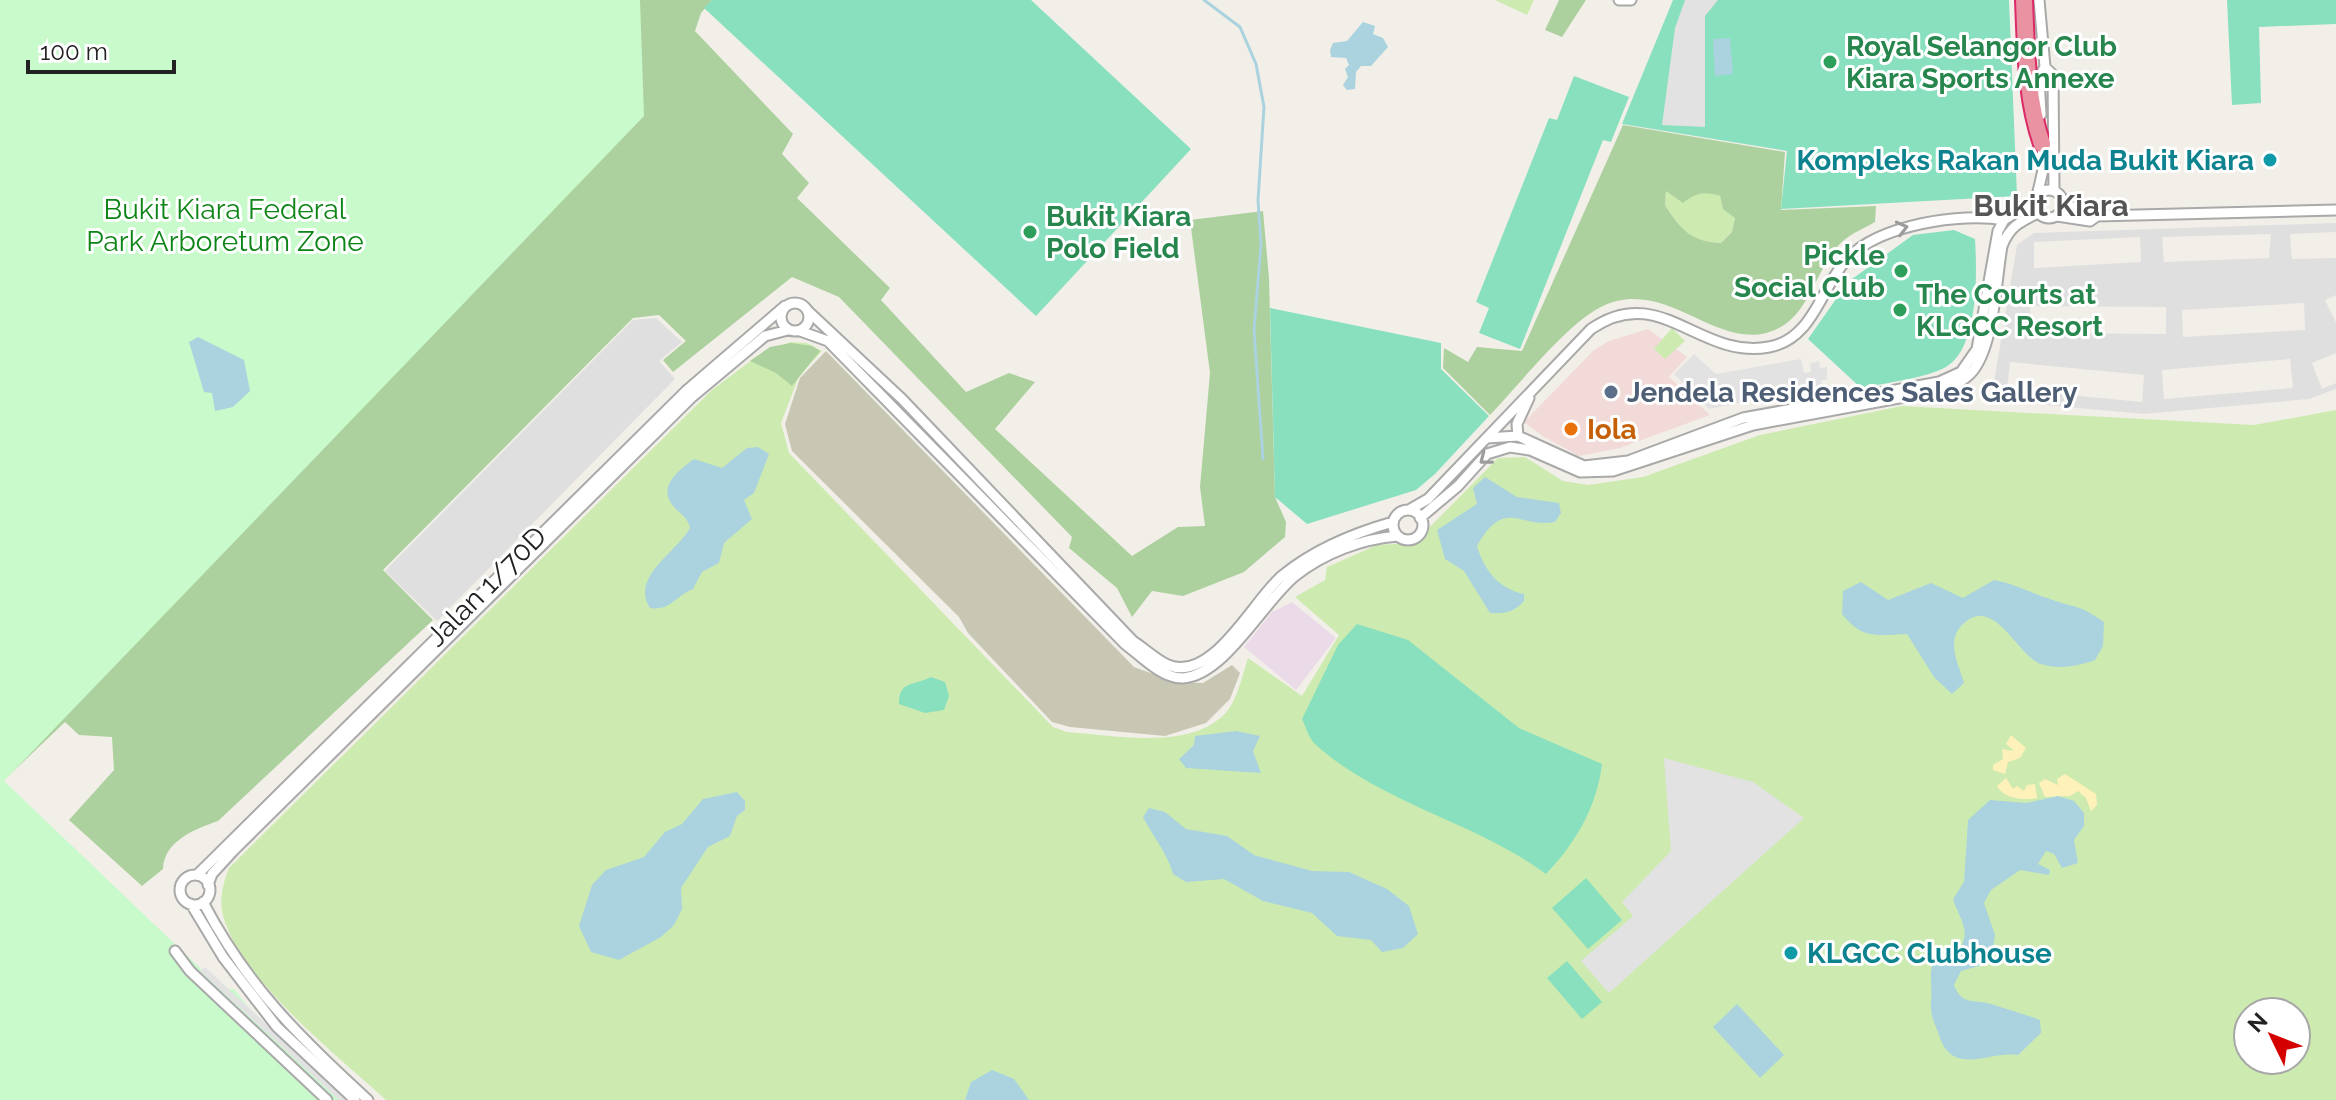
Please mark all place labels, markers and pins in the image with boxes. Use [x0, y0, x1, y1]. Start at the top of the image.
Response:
place label: Royal Selangor Club Kiara Sports Annexe [1846, 30, 2117, 95]
marker: Royal Selangor Club Kiara Sports Annexe [1821, 53, 1839, 71]
place label: Kompleks Rakan Muda Bukit Kiara [1796, 144, 2254, 177]
marker: Kompleks Rakan Muda Bukit Kiara [2261, 151, 2279, 169]
place label: Bukit Kiara Polo Field [1046, 200, 1191, 265]
marker: Bukit Kiara Polo Field [1021, 223, 1039, 241]
place label: Pickle Social Club [1734, 239, 1885, 304]
marker: Pickle Social Club [1892, 262, 1910, 280]
place label: The Courts at KLGCC Resort [1916, 278, 2103, 343]
marker: The Courts at KLGCC Resort [1891, 301, 1909, 319]
place label: Jendela Residences Sales Gallery [1627, 376, 2078, 409]
marker: Jendela Residences Sales Gallery [1602, 383, 1620, 401]
place label: Iola [1587, 413, 1637, 446]
marker: Iola [1562, 420, 1580, 438]
place label: KLGCC Clubhouse [1807, 937, 2052, 970]
marker: KLGCC Clubhouse [1782, 944, 1800, 962]

